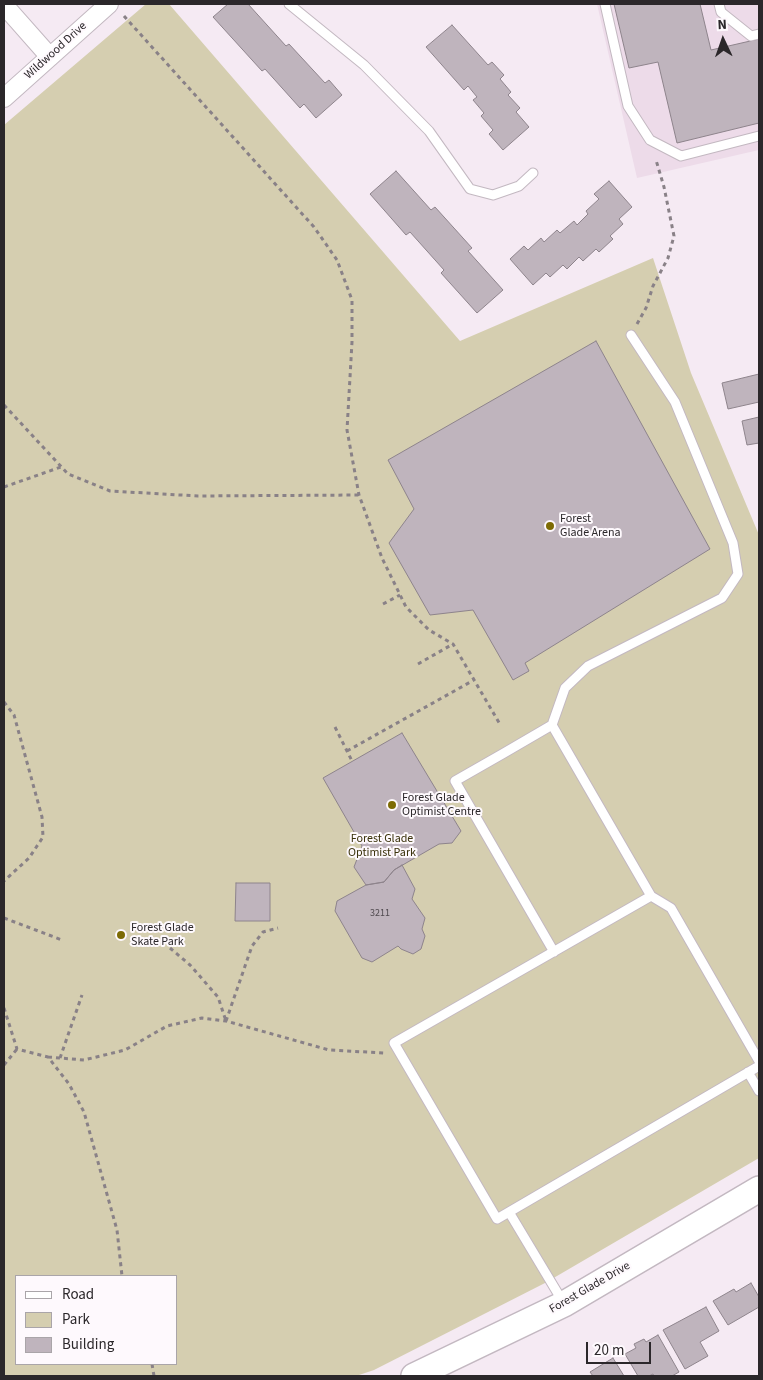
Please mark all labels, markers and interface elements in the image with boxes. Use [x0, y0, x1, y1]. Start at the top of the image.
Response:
north arrow [698, 15, 748, 65]
text: N [717, 15, 727, 35]
street label: Wildwood Drive [22, 19, 90, 83]
place label: Forest Glade Arena [560, 512, 621, 540]
marker: Forest Glade Arena [544, 520, 556, 532]
place label: Forest Glade Optimist Centre [402, 791, 481, 819]
marker: Forest Glade Optimist Centre [386, 799, 398, 811]
park label: Forest Glade Optimist Park [348, 832, 416, 860]
house number: 3211 [370, 908, 390, 920]
place label: Forest Glade Skate Park [131, 921, 194, 949]
marker: Forest Glade Skate Park [115, 929, 127, 941]
street label: Forest Glade Drive [547, 1259, 633, 1317]
legend [15, 1275, 178, 1365]
text: Road [62, 1284, 94, 1305]
text: Park [62, 1309, 90, 1330]
scale bar [588, 1332, 653, 1364]
text: Building [62, 1334, 114, 1355]
text: 20 m [594, 1340, 624, 1361]

